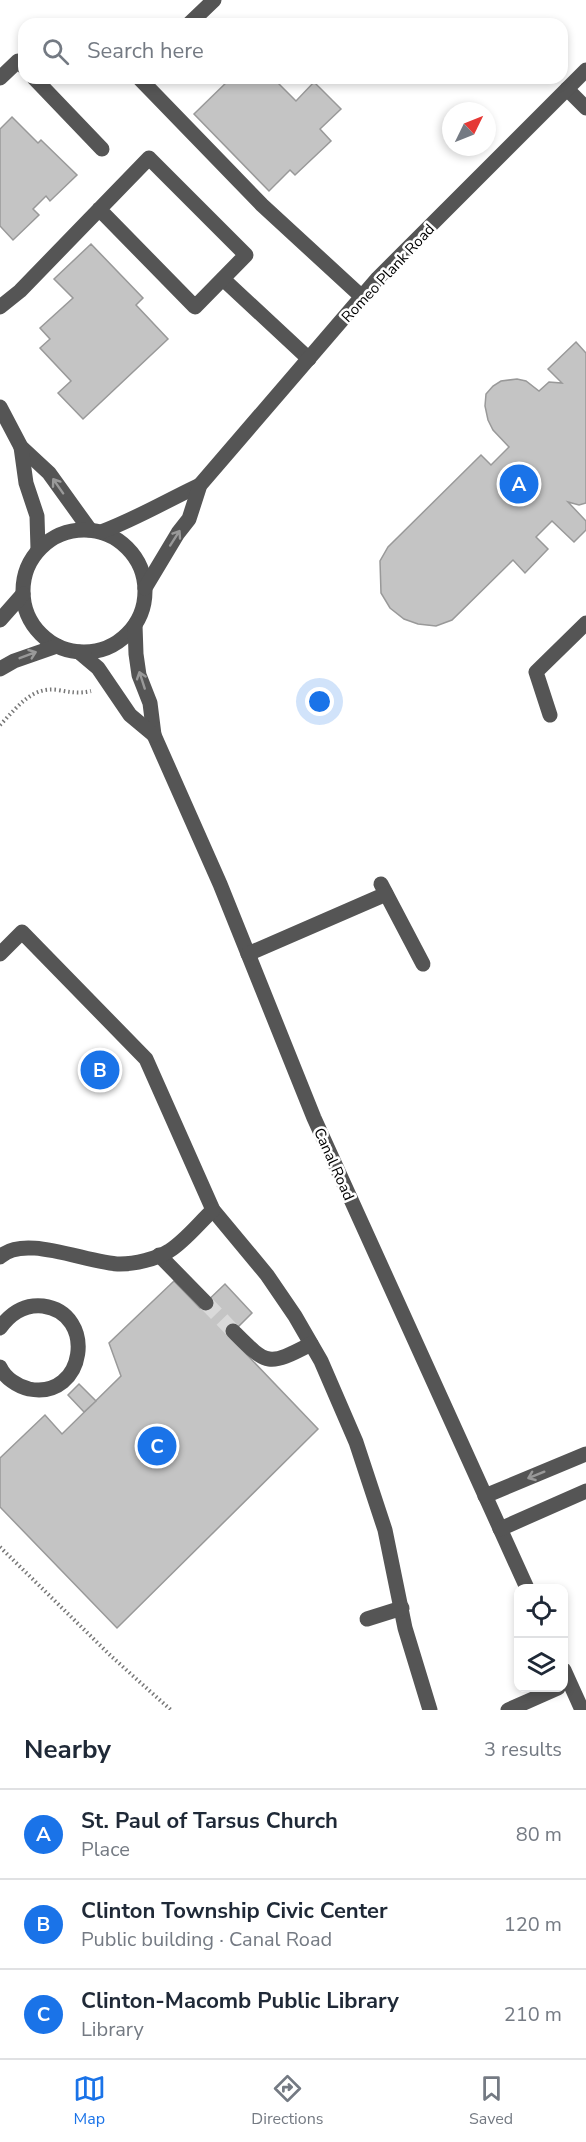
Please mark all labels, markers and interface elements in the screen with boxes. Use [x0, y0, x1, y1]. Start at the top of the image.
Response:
search box [18, 18, 568, 84]
icon: search [39, 35, 72, 68]
text: Search here [87, 36, 204, 66]
north arrow [442, 102, 496, 156]
street label: Romeo Plank Road [337, 219, 439, 327]
pin: A [500, 462, 538, 506]
one-way arrow [52, 478, 64, 494]
one-way arrow [169, 530, 181, 546]
one-way arrow [18, 649, 37, 660]
one-way arrow [136, 671, 147, 690]
your location [305, 687, 334, 716]
pin: B [80, 1048, 120, 1092]
street label: Canal Road [309, 1125, 359, 1203]
pin: C [138, 1424, 176, 1468]
one-way arrow [527, 1470, 545, 1481]
map controls [514, 1584, 568, 1692]
button: locate [514, 1584, 568, 1638]
button: layers [514, 1638, 568, 1692]
text: Nearby [24, 1732, 111, 1767]
text: 3 results [484, 1736, 562, 1763]
text: St. Paul of Tarsus Church [81, 1806, 338, 1836]
text: A [36, 1821, 51, 1848]
text: 80 m [516, 1821, 562, 1848]
text: Place [81, 1836, 130, 1863]
text: Clinton Township Civic Center [81, 1896, 388, 1926]
text: B [37, 1911, 50, 1938]
text: 120 m [504, 1911, 562, 1938]
text: Public building · Canal Road [81, 1926, 332, 1953]
text: Clinton-Macomb Public Library [81, 1986, 399, 2016]
text: C [37, 2001, 50, 2028]
text: 210 m [504, 2001, 562, 2028]
text: Library [81, 2016, 144, 2043]
tab: Map [73, 2072, 106, 2130]
tab: Directions [251, 2072, 323, 2130]
tab: Saved [469, 2072, 513, 2130]

